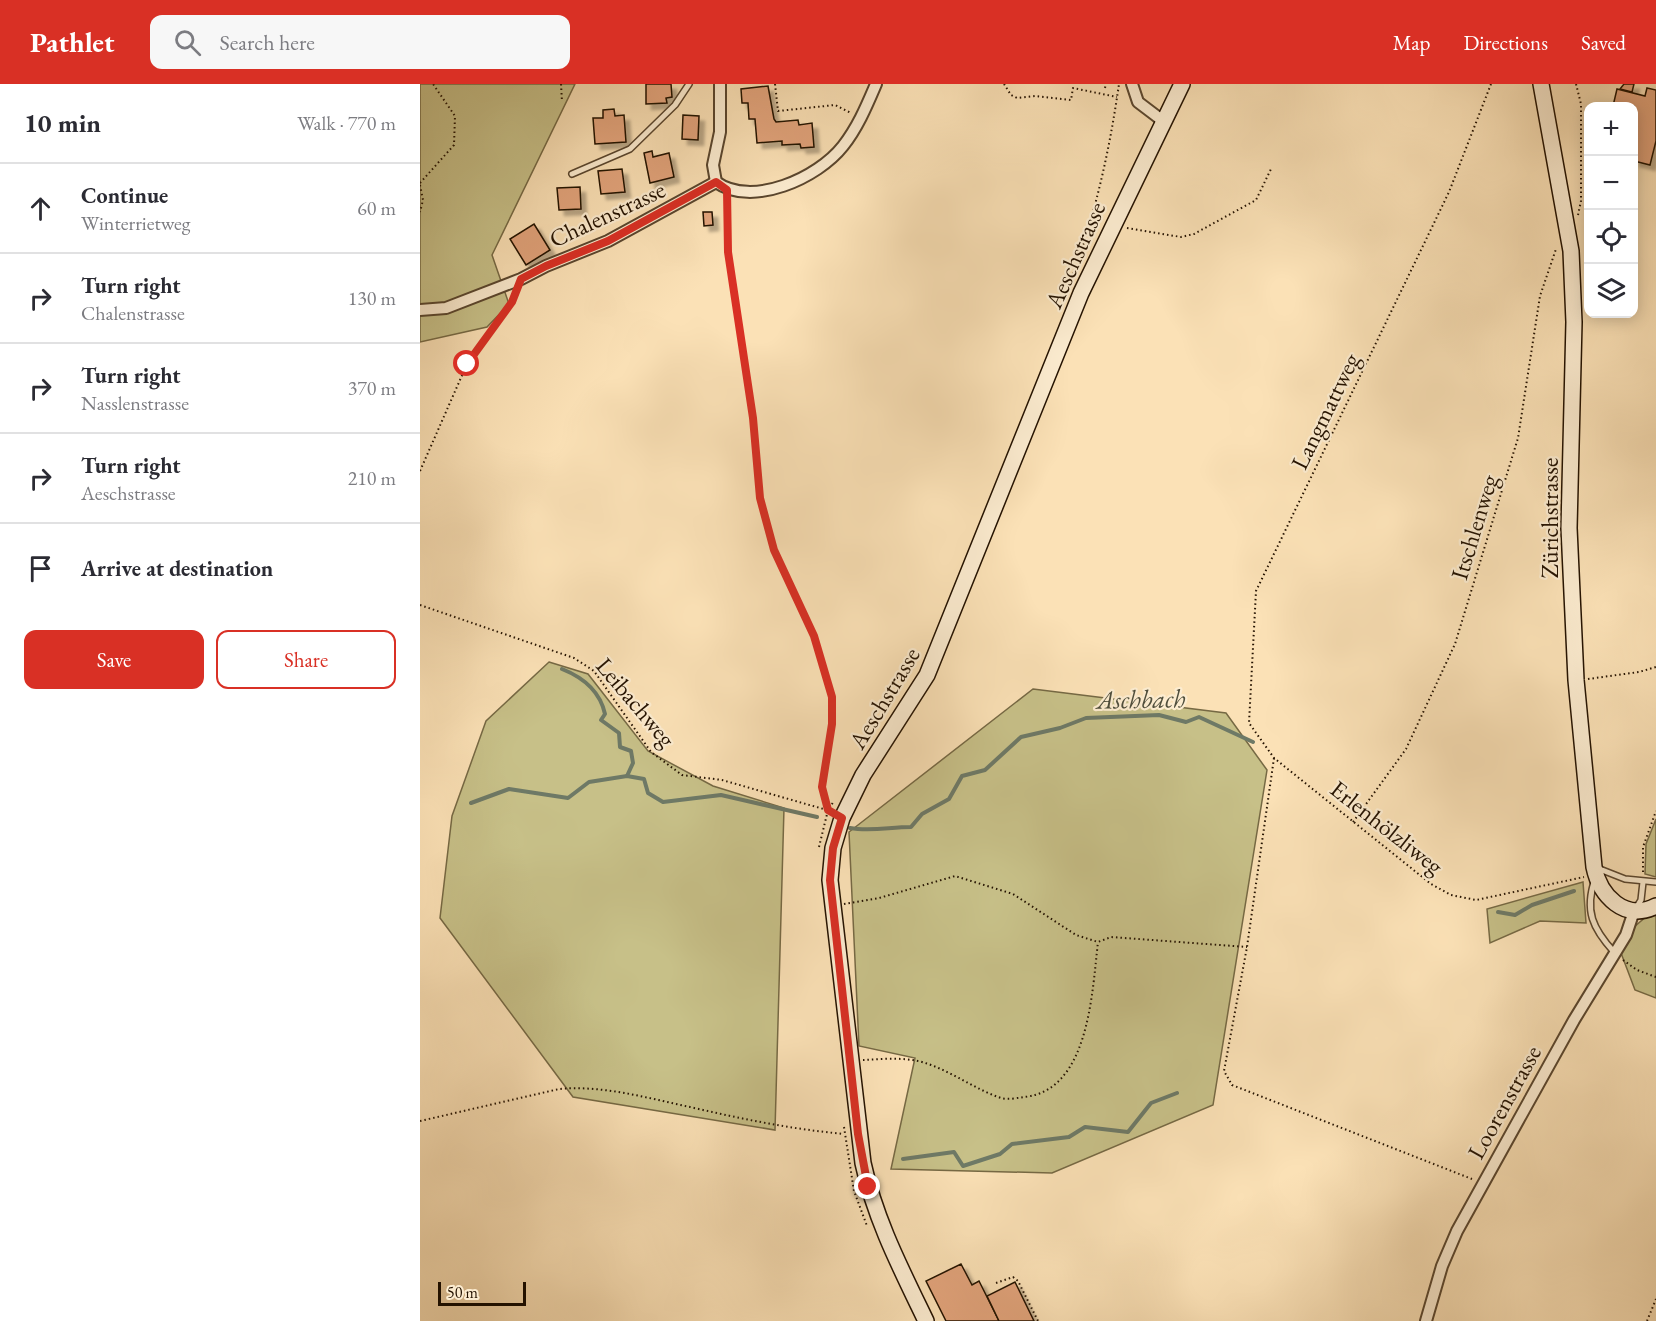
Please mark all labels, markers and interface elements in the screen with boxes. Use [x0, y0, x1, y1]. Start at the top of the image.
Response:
search box [150, 15, 570, 69]
text: Pathlet [30, 24, 114, 60]
icon: search [171, 26, 204, 59]
text: Search here [219, 28, 315, 57]
text: Map [1393, 29, 1430, 56]
text: Directions [1463, 29, 1548, 56]
text: Saved [1581, 29, 1626, 56]
map controls [1584, 102, 1638, 318]
button: + [1584, 102, 1638, 156]
text: 10 min [24, 106, 101, 140]
text: Walk · 770 m [297, 110, 396, 136]
button: − [1584, 156, 1638, 210]
street label: Chalenstrasse [544, 174, 670, 254]
text: Continue [81, 181, 168, 210]
icon: ahead [24, 192, 57, 225]
text: 60 m [357, 195, 396, 221]
street label: Aeschstrasse [1037, 197, 1112, 314]
text: Winterrietweg [81, 210, 191, 236]
button: locate [1584, 210, 1638, 264]
button: layers [1584, 264, 1638, 318]
text: Turn right [81, 271, 180, 300]
icon: right [24, 282, 57, 315]
text: 130 m [348, 285, 396, 311]
text: Chalenstrasse [81, 300, 185, 326]
street label: Langmattweg [1284, 347, 1367, 474]
route start [453, 350, 479, 376]
text: Turn right [81, 361, 180, 390]
icon: right [24, 372, 57, 405]
text: 370 m [348, 375, 396, 401]
text: Nasslenstrasse [81, 390, 189, 416]
text: Turn right [81, 451, 180, 480]
street label: Zürichstrasse [1534, 458, 1565, 578]
icon: right [24, 462, 57, 495]
text: 210 m [348, 465, 396, 491]
street label: Itschlenweg [1443, 470, 1505, 583]
text: Aeschstrasse [81, 480, 176, 506]
icon: arrive [24, 552, 57, 585]
text: Arrive at destination [81, 554, 273, 583]
button: Save [24, 630, 204, 689]
button: Share [216, 630, 396, 689]
street label: Aeschstrasse [841, 641, 927, 756]
street label: Leibachweg [589, 651, 683, 754]
water label: Aschbach [1094, 681, 1186, 717]
street label: Erlenhölzliweg [1324, 773, 1450, 881]
street label: Loorenstrasse [1460, 1040, 1548, 1164]
route end [854, 1173, 880, 1199]
scale bar [438, 1279, 526, 1306]
text: 50 m [447, 1282, 478, 1303]

